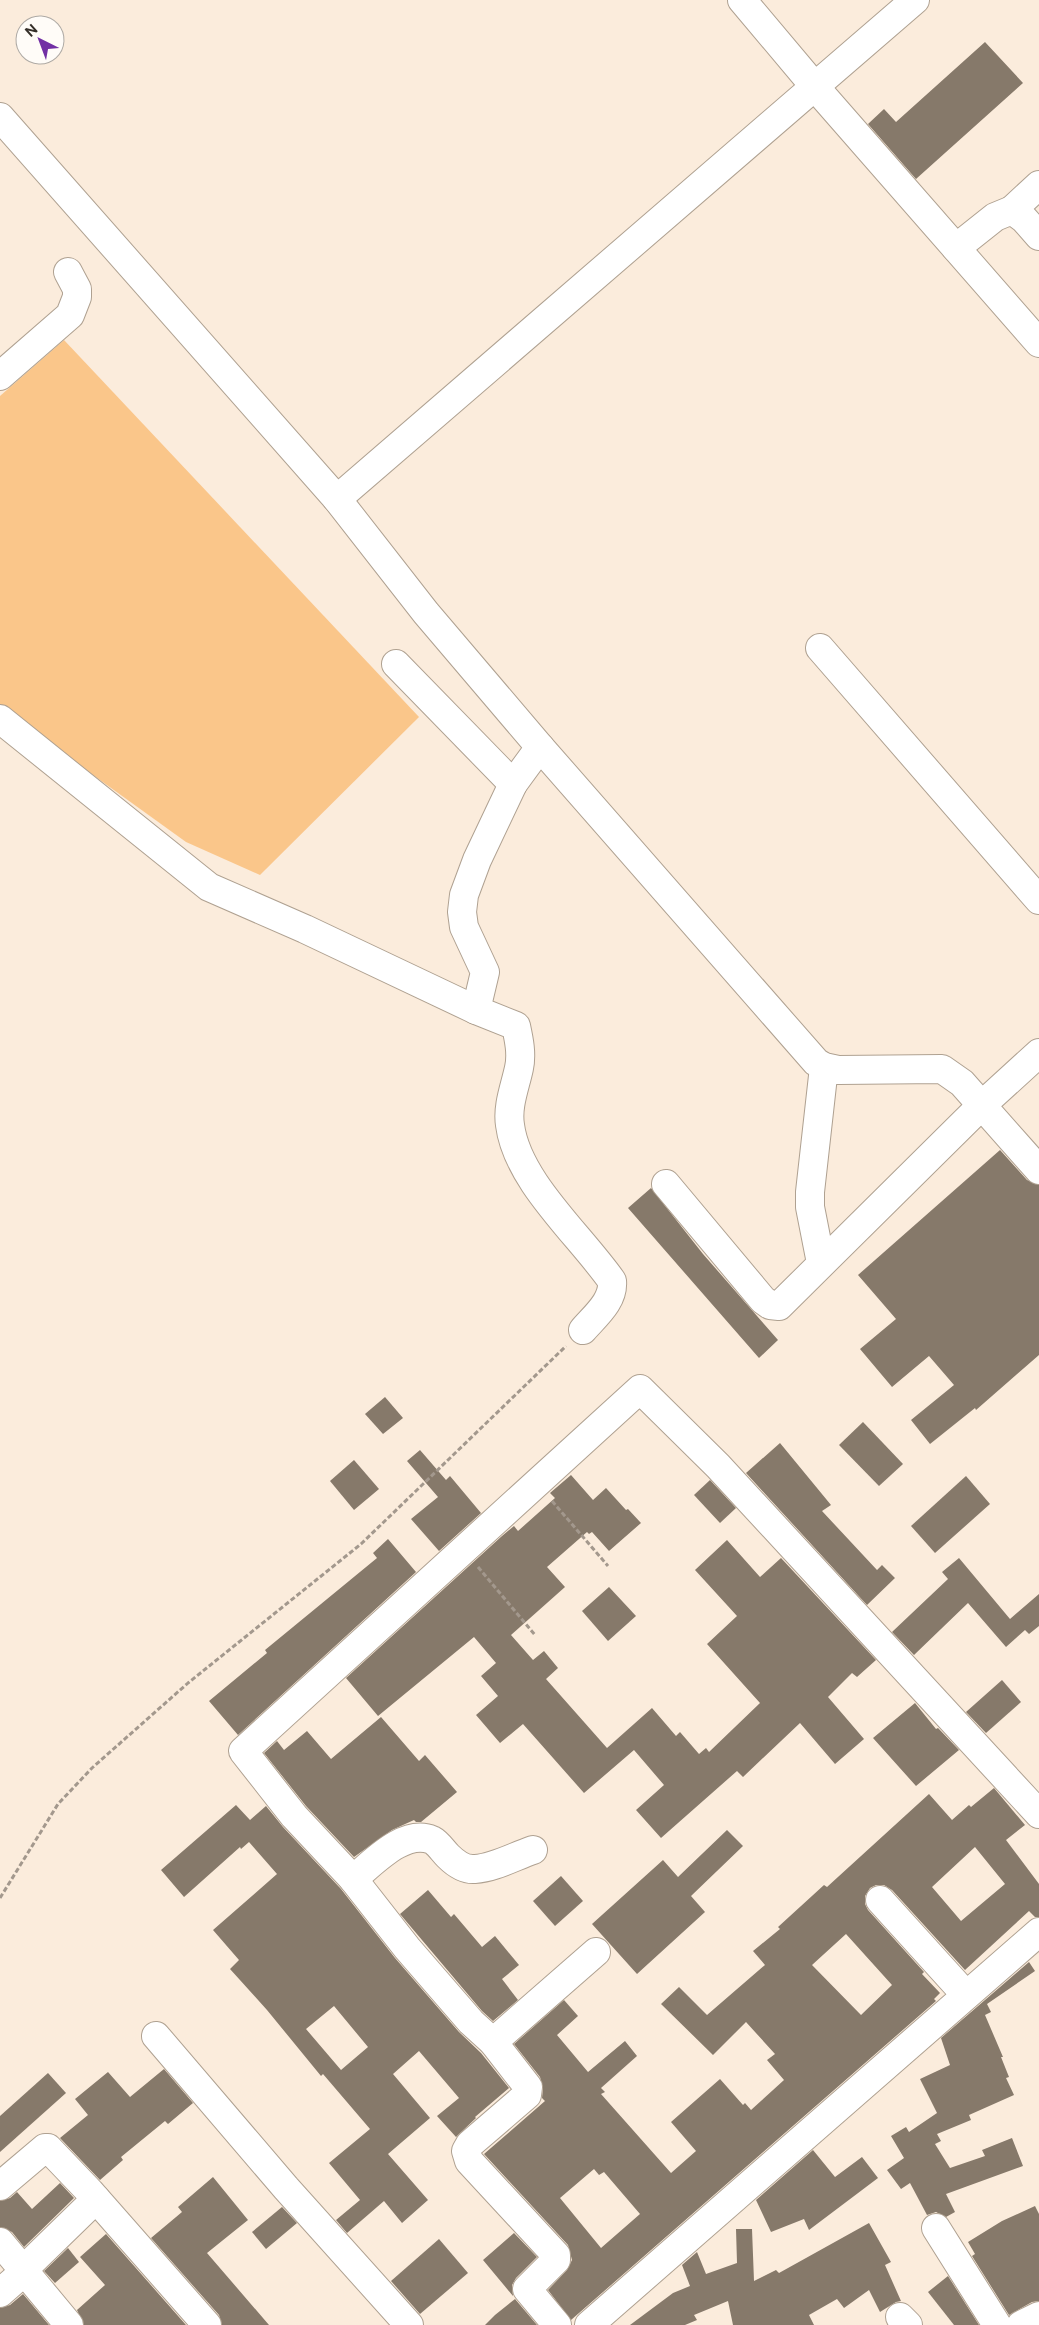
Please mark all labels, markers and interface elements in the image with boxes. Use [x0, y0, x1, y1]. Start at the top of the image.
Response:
north arrow [15, 15, 65, 65]
text: N [22, 21, 41, 40]

